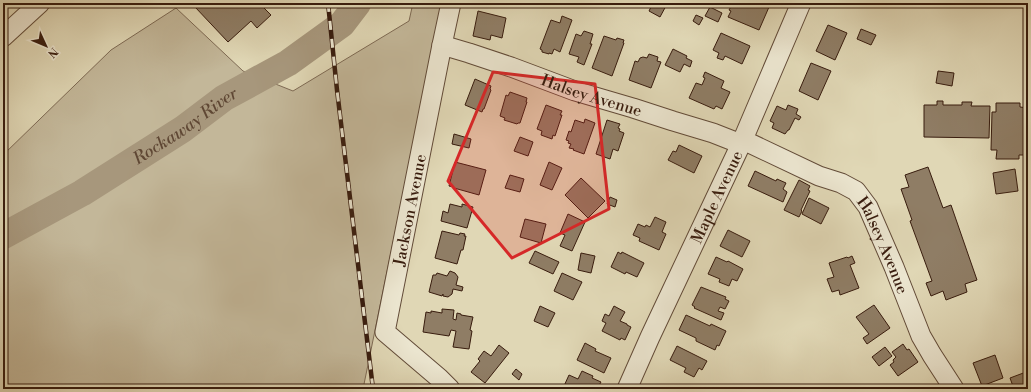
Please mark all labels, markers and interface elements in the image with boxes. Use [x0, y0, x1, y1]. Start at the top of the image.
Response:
north arrow [26, 26, 66, 66]
text: N [44, 44, 61, 60]
street label: Halsey Avenue [538, 70, 644, 121]
water label: Rockaway River [128, 82, 242, 171]
street label: Maple Avenue [687, 147, 748, 247]
street label: Jackson Avenue [389, 152, 431, 269]
street label: Halsey Avenue [852, 192, 912, 297]

